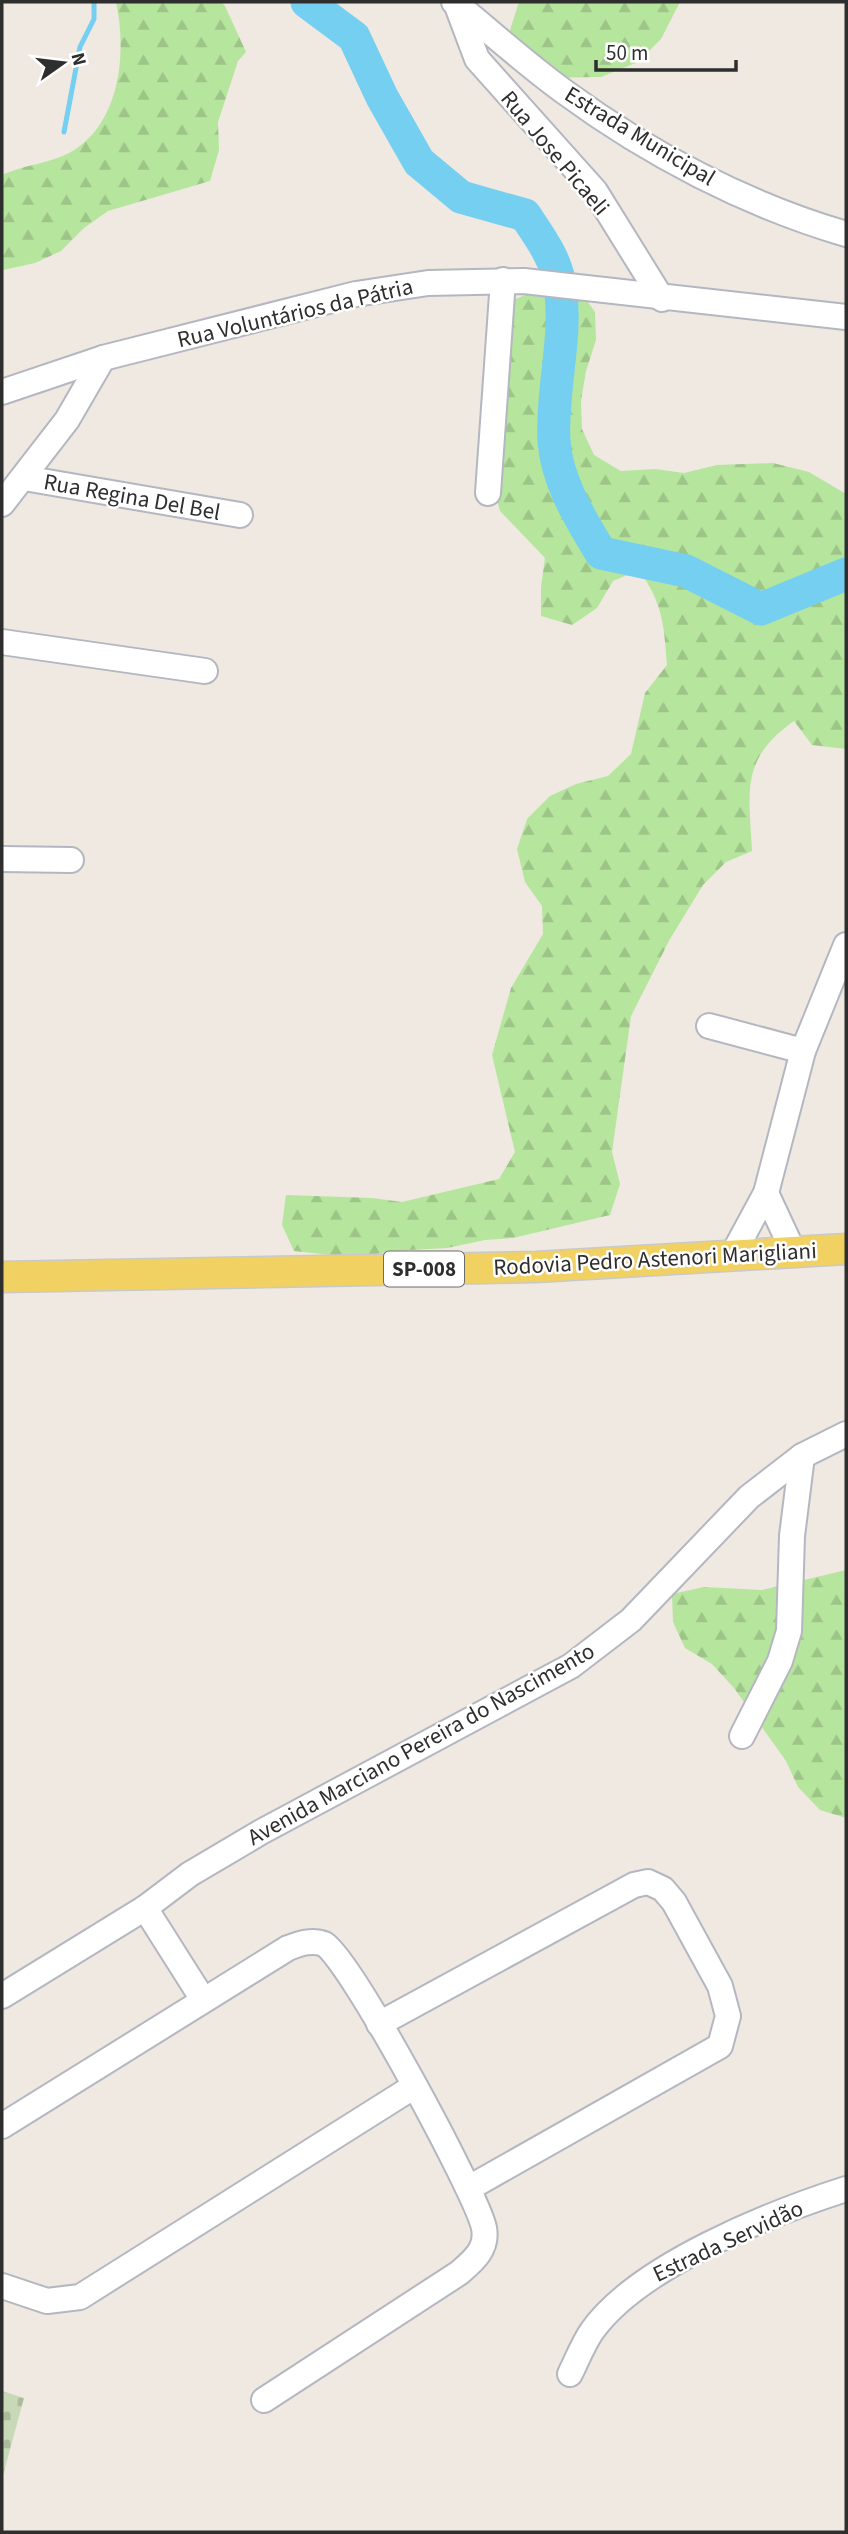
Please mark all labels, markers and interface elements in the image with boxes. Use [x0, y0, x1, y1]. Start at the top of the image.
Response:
north arrow [28, 28, 98, 98]
scale bar [596, 28, 736, 72]
text: 50 m [606, 38, 648, 68]
text: N [63, 50, 93, 69]
street label: Estrada Municipal [558, 78, 722, 194]
street label: Rua Jose Picaeli [493, 83, 617, 223]
street label: Rua Voluntários da Pátria [174, 270, 416, 356]
street label: Rua Regina Del Bel [41, 465, 223, 529]
street label: Rodovia Pedro Astenori Marigliani [492, 1234, 818, 1284]
road number: SP-008 [384, 1252, 464, 1286]
street label: Avenida Marciano Pereira do Nascimento [241, 1634, 601, 1854]
street label: Estrada Servidão [647, 2192, 809, 2290]

